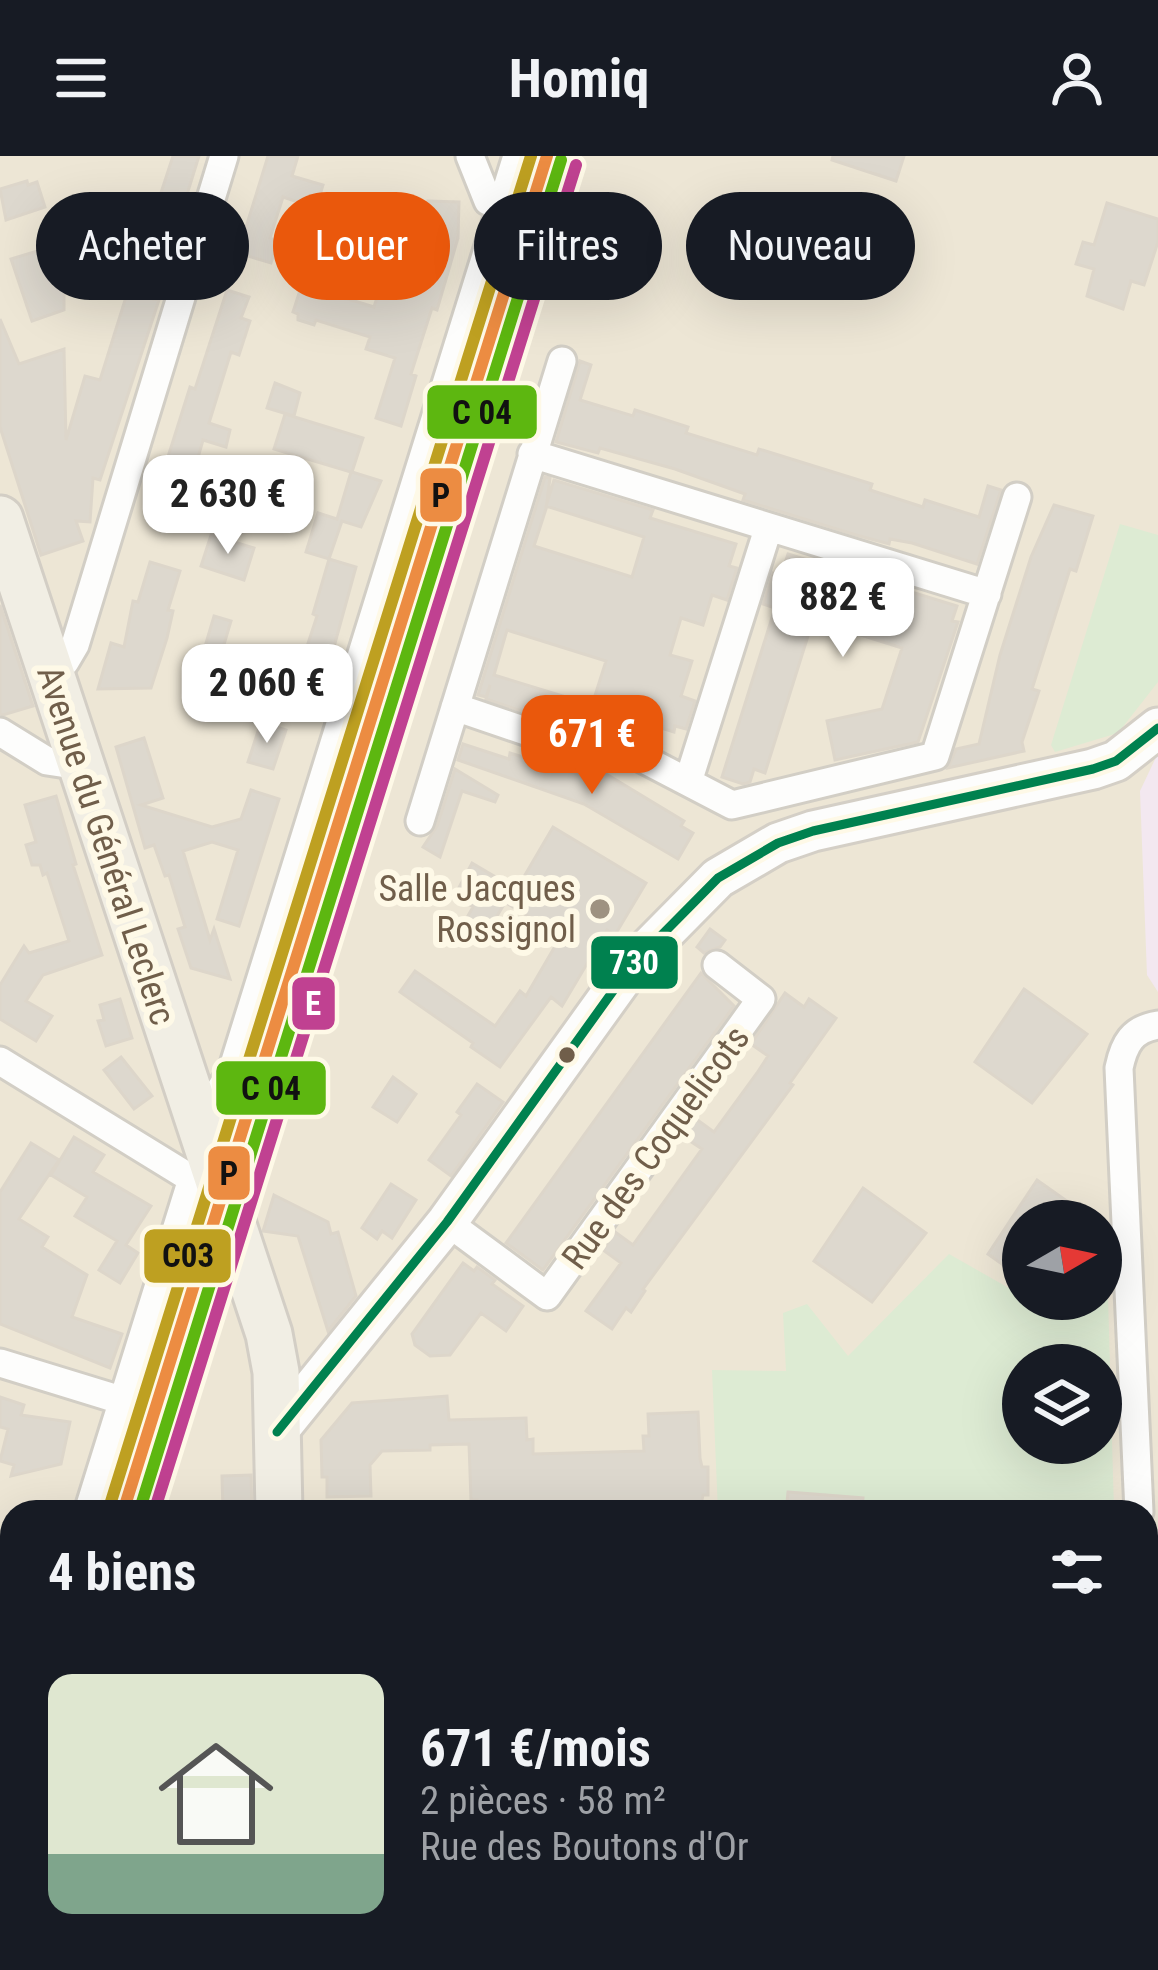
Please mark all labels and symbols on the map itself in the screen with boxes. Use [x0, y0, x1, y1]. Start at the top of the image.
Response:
line badge: C 04 [425, 383, 539, 441]
text: C 04 [452, 393, 512, 432]
pin: 2 630 € [117, 455, 339, 557]
line badge: P [418, 466, 464, 524]
text: P [432, 476, 450, 515]
pin: 882 € [759, 558, 927, 660]
pin: 2 060 € [156, 644, 378, 746]
street label: Avenue du Général Leclerc [28, 661, 184, 1030]
pin: 671 € [508, 695, 676, 797]
place label: Salle Jacques Rossignol [378, 868, 576, 951]
marker: Salle Jacques Rossignol [587, 896, 613, 922]
line badge: 730 [589, 934, 680, 991]
text: 730 [609, 943, 659, 982]
line badge: E [290, 975, 337, 1032]
text: E [305, 984, 321, 1023]
street label: Rue des Coquelicots [554, 1018, 758, 1277]
unlabelled marker [556, 1044, 578, 1066]
line badge: C 04 [214, 1059, 328, 1117]
text: C 04 [241, 1069, 301, 1108]
line badge: P [206, 1144, 252, 1202]
text: P [220, 1154, 238, 1193]
north arrow [1002, 1200, 1122, 1320]
line badge: C03 [142, 1227, 233, 1285]
text: C03 [162, 1236, 214, 1275]

